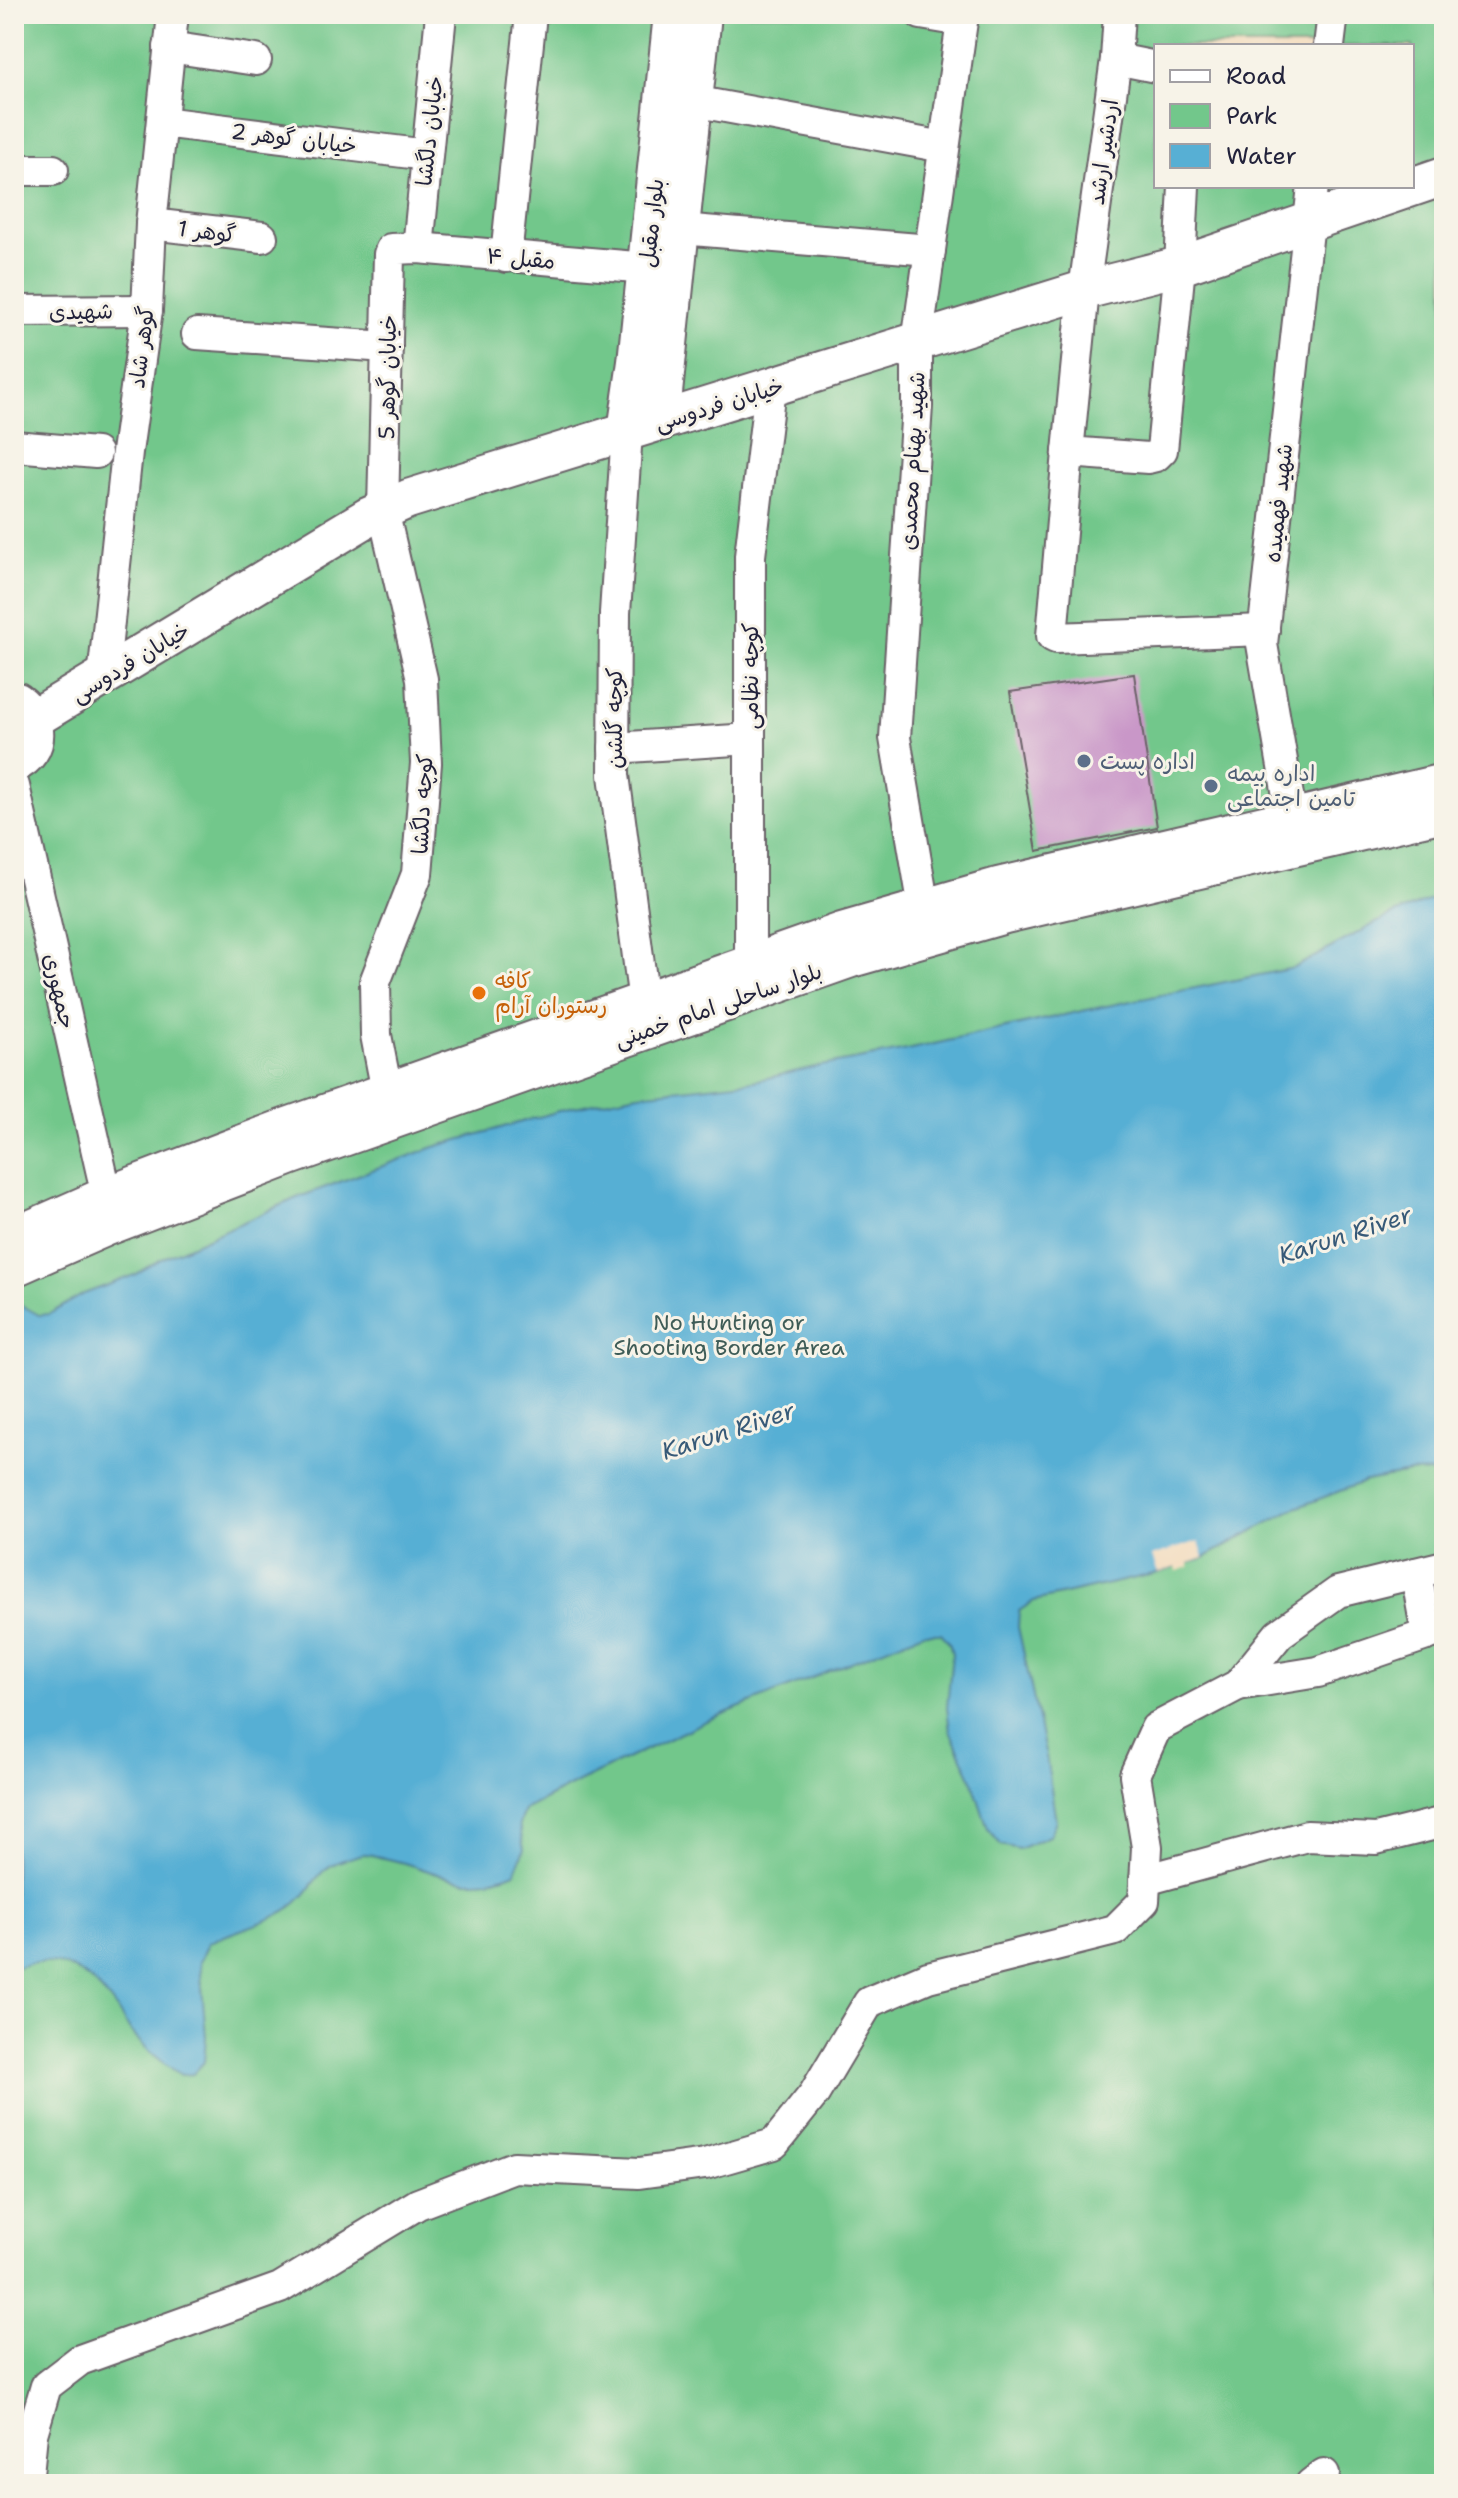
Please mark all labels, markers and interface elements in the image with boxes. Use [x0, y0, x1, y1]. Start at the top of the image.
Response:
legend [1154, 44, 1414, 188]
text: Road [1226, 60, 1286, 92]
street label: خیابان دلگشا [409, 75, 450, 188]
street label: اردشیر ارشد [1082, 97, 1125, 207]
text: Park [1226, 100, 1278, 132]
street label: خیابان گوهر 2 [229, 116, 358, 161]
text: Water [1226, 140, 1297, 172]
street label: بلوار مقبل [632, 177, 671, 269]
street label: گوهر 1 [176, 214, 238, 249]
street label: مقبل ۴ [485, 241, 557, 276]
street label: شهیدی [49, 296, 113, 327]
street label: گوهر شاد [122, 304, 161, 390]
street label: خیابان گوهر 5 [372, 314, 403, 440]
street label: خیابان فردوسی [651, 371, 787, 438]
street label: شهید بهنام محمدی [893, 371, 935, 551]
street label: شهید فهمیده [1258, 442, 1299, 564]
street label: خیابان فردوسی [66, 616, 195, 709]
street label: کوچه نظامی [736, 622, 765, 730]
street label: کوچه گلشن [600, 667, 629, 769]
place label: اداره پست [1100, 747, 1195, 776]
marker: اداره پست [1075, 752, 1093, 770]
street label: کوچه دلگشا [405, 753, 440, 855]
place label: اداره بیمه تامین اجتماعی [1227, 759, 1356, 813]
marker: اداره بیمه تامین اجتماعی [1202, 777, 1220, 795]
street label: جمهوری [37, 950, 82, 1032]
street label: بلوار ساحلی امام خمینی [611, 956, 826, 1057]
place label: کافه رستوران آرام [495, 966, 607, 1022]
marker: کافه رستوران آرام [470, 984, 488, 1002]
water label: Karun River [1274, 1198, 1416, 1272]
park label: No Hunting or Shooting Border Area [613, 1308, 845, 1362]
water label: Karun River [657, 1394, 799, 1468]

